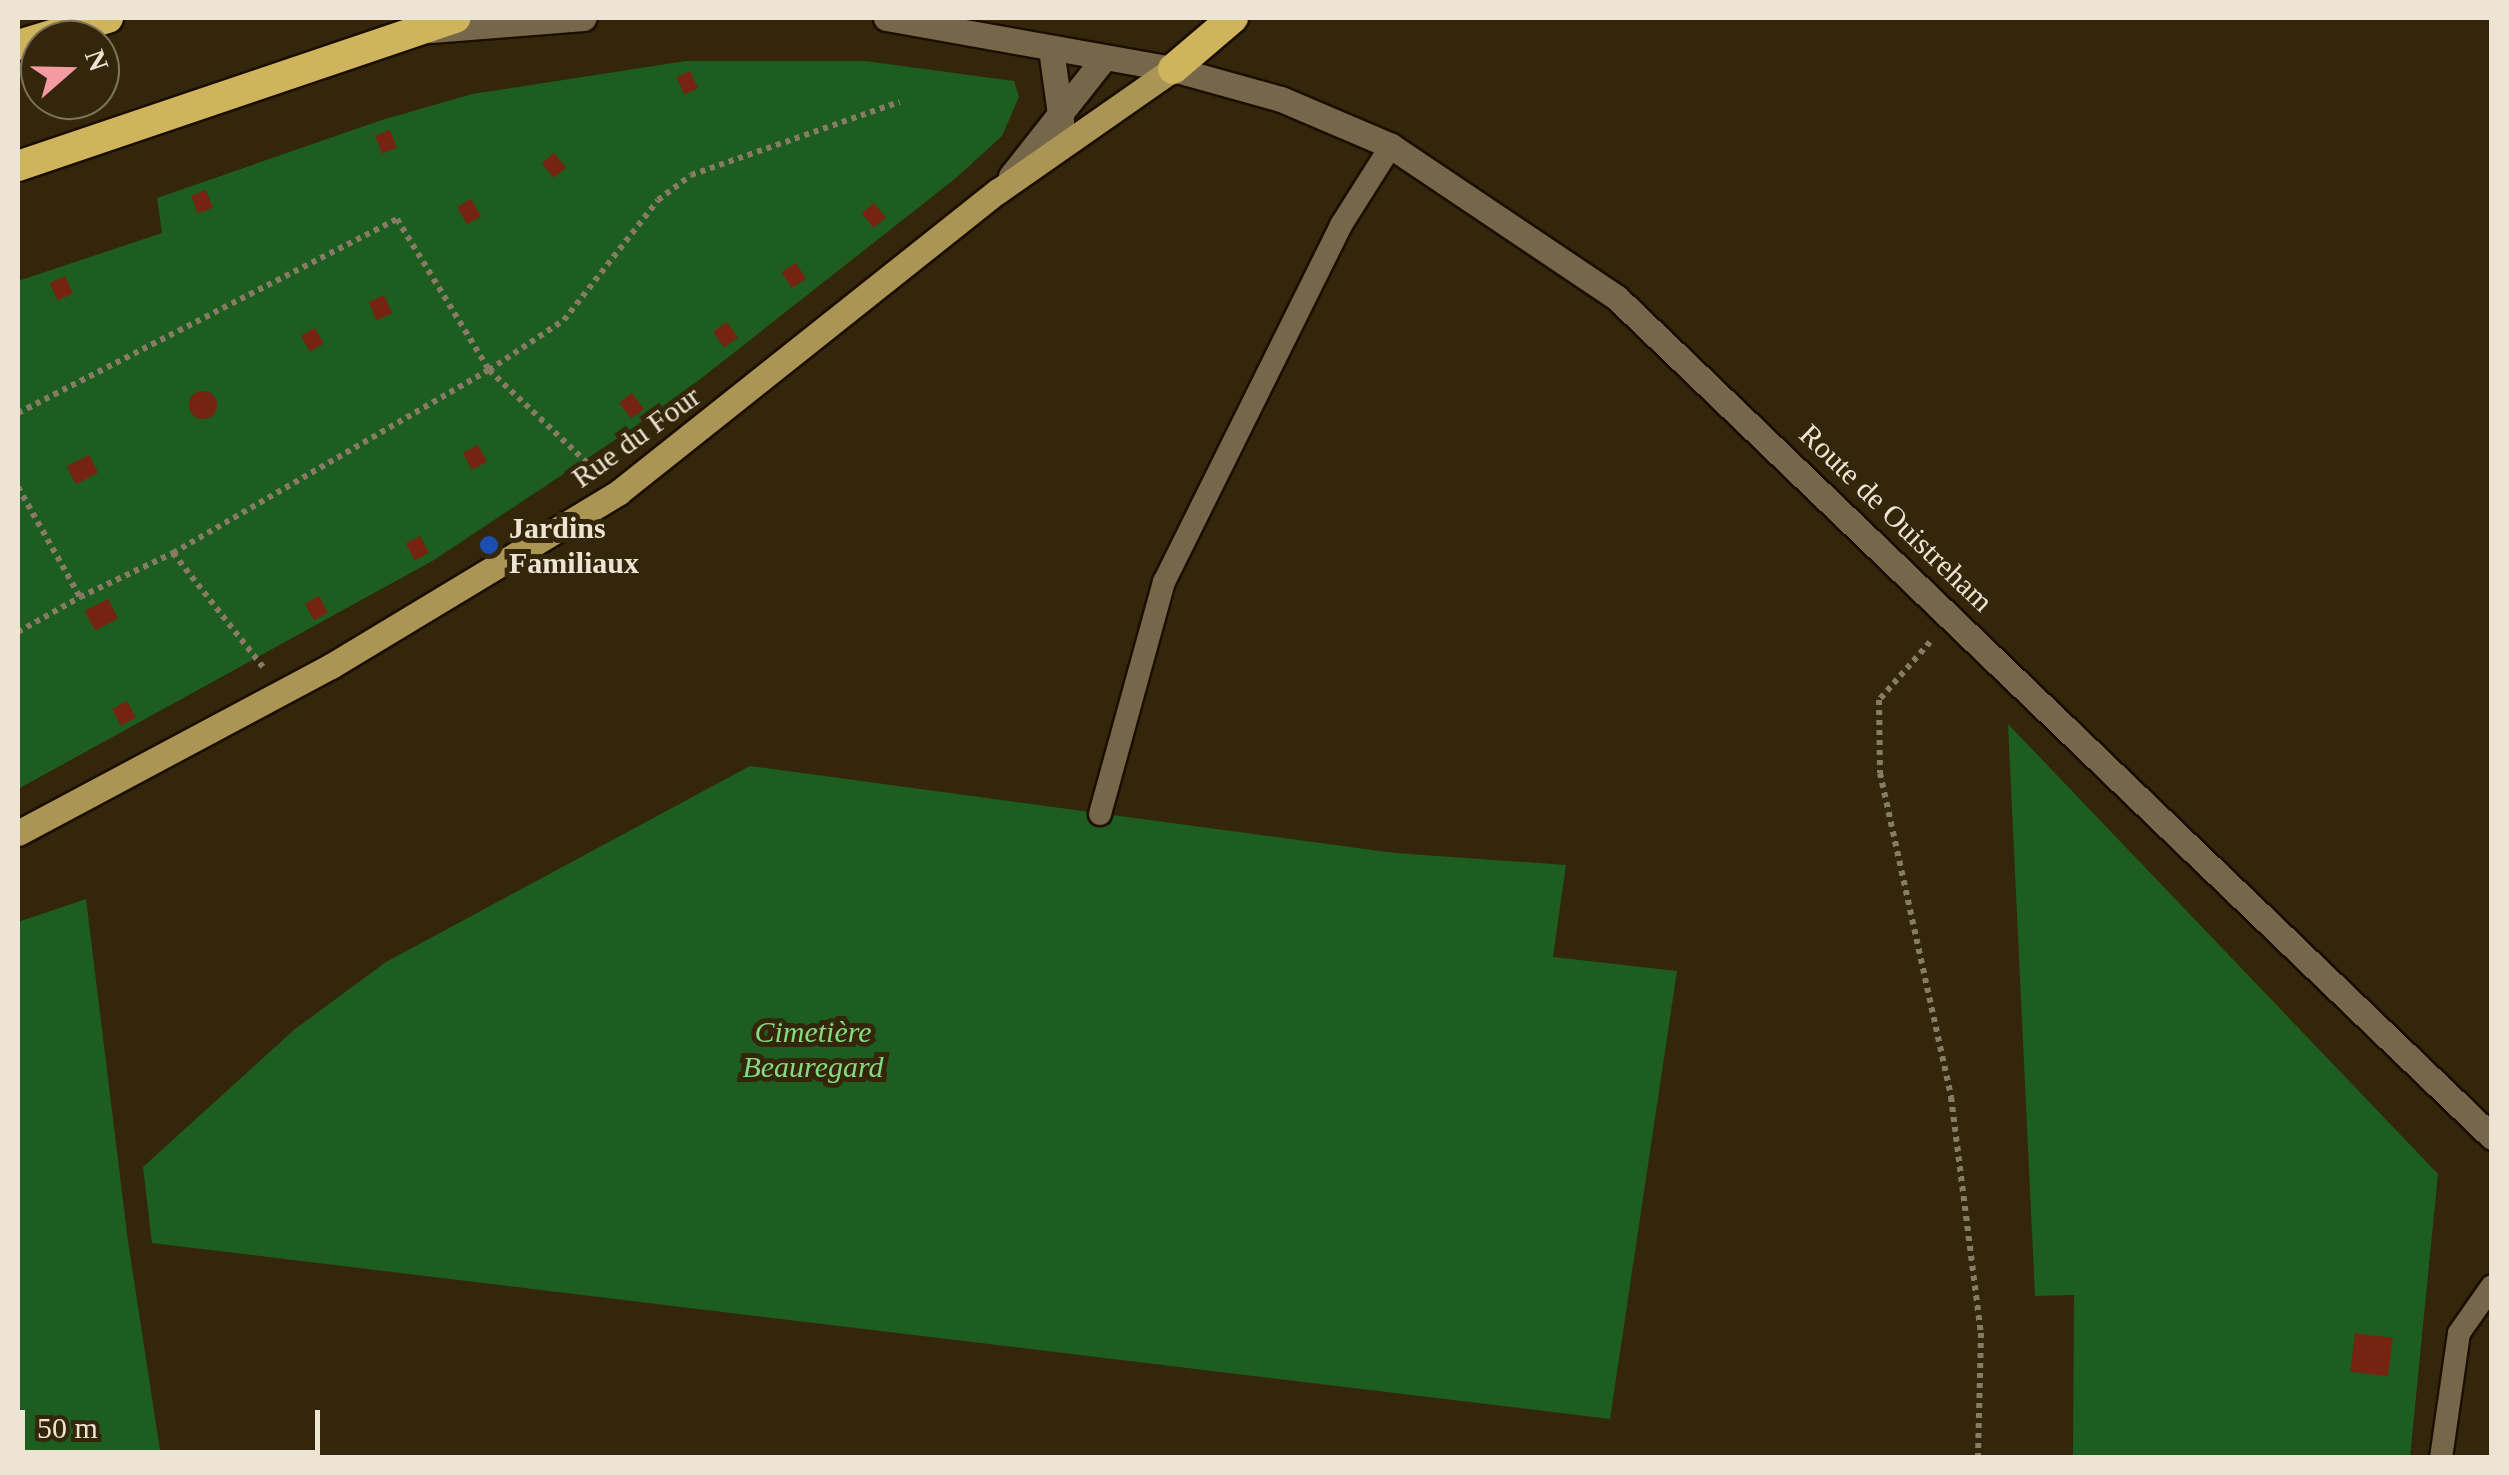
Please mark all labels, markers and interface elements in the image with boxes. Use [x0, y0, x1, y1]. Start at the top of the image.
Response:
north arrow [20, 20, 120, 120]
text: N [79, 45, 115, 75]
street label: Rue du Four [565, 378, 707, 496]
street label: Route de Ouistreham [1792, 417, 2000, 619]
place label: Jardins Familiaux [509, 510, 639, 580]
marker: Jardins Familiaux [478, 534, 500, 556]
park label: Cimetière Beauregard [742, 1014, 884, 1084]
scale bar [25, 1390, 325, 1452]
text: 50 m [37, 1411, 98, 1444]

